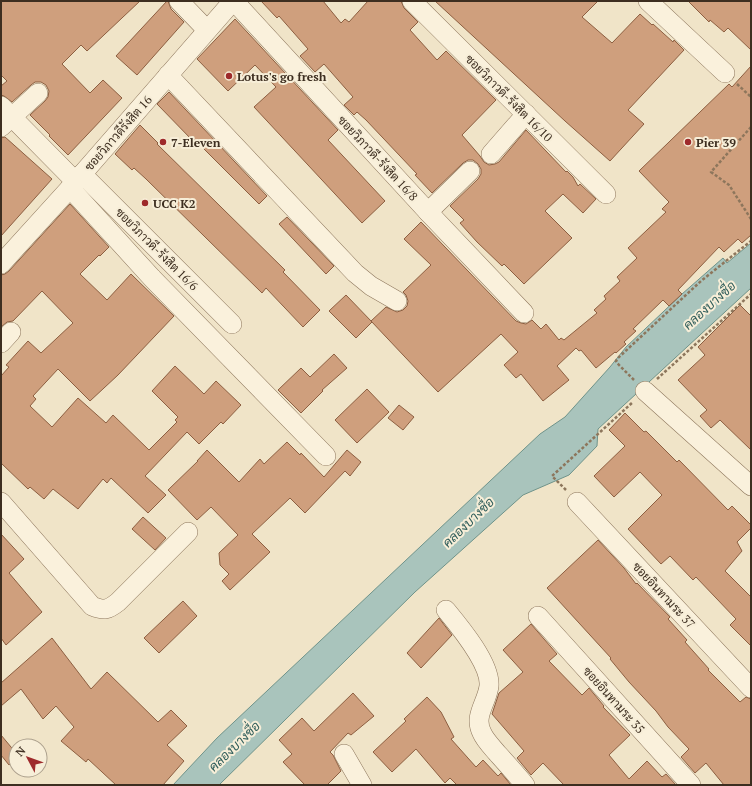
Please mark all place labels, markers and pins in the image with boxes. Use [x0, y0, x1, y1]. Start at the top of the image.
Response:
place label: Lotus's go fresh [237, 69, 327, 84]
marker: Lotus's go fresh [224, 71, 234, 81]
place label: 7-Eleven [171, 135, 221, 150]
place label: Pier 39 [696, 135, 736, 150]
marker: 7-Eleven [158, 137, 168, 147]
marker: Pier 39 [683, 137, 693, 147]
place label: UCC K2 [153, 196, 196, 211]
marker: UCC K2 [140, 198, 150, 208]

